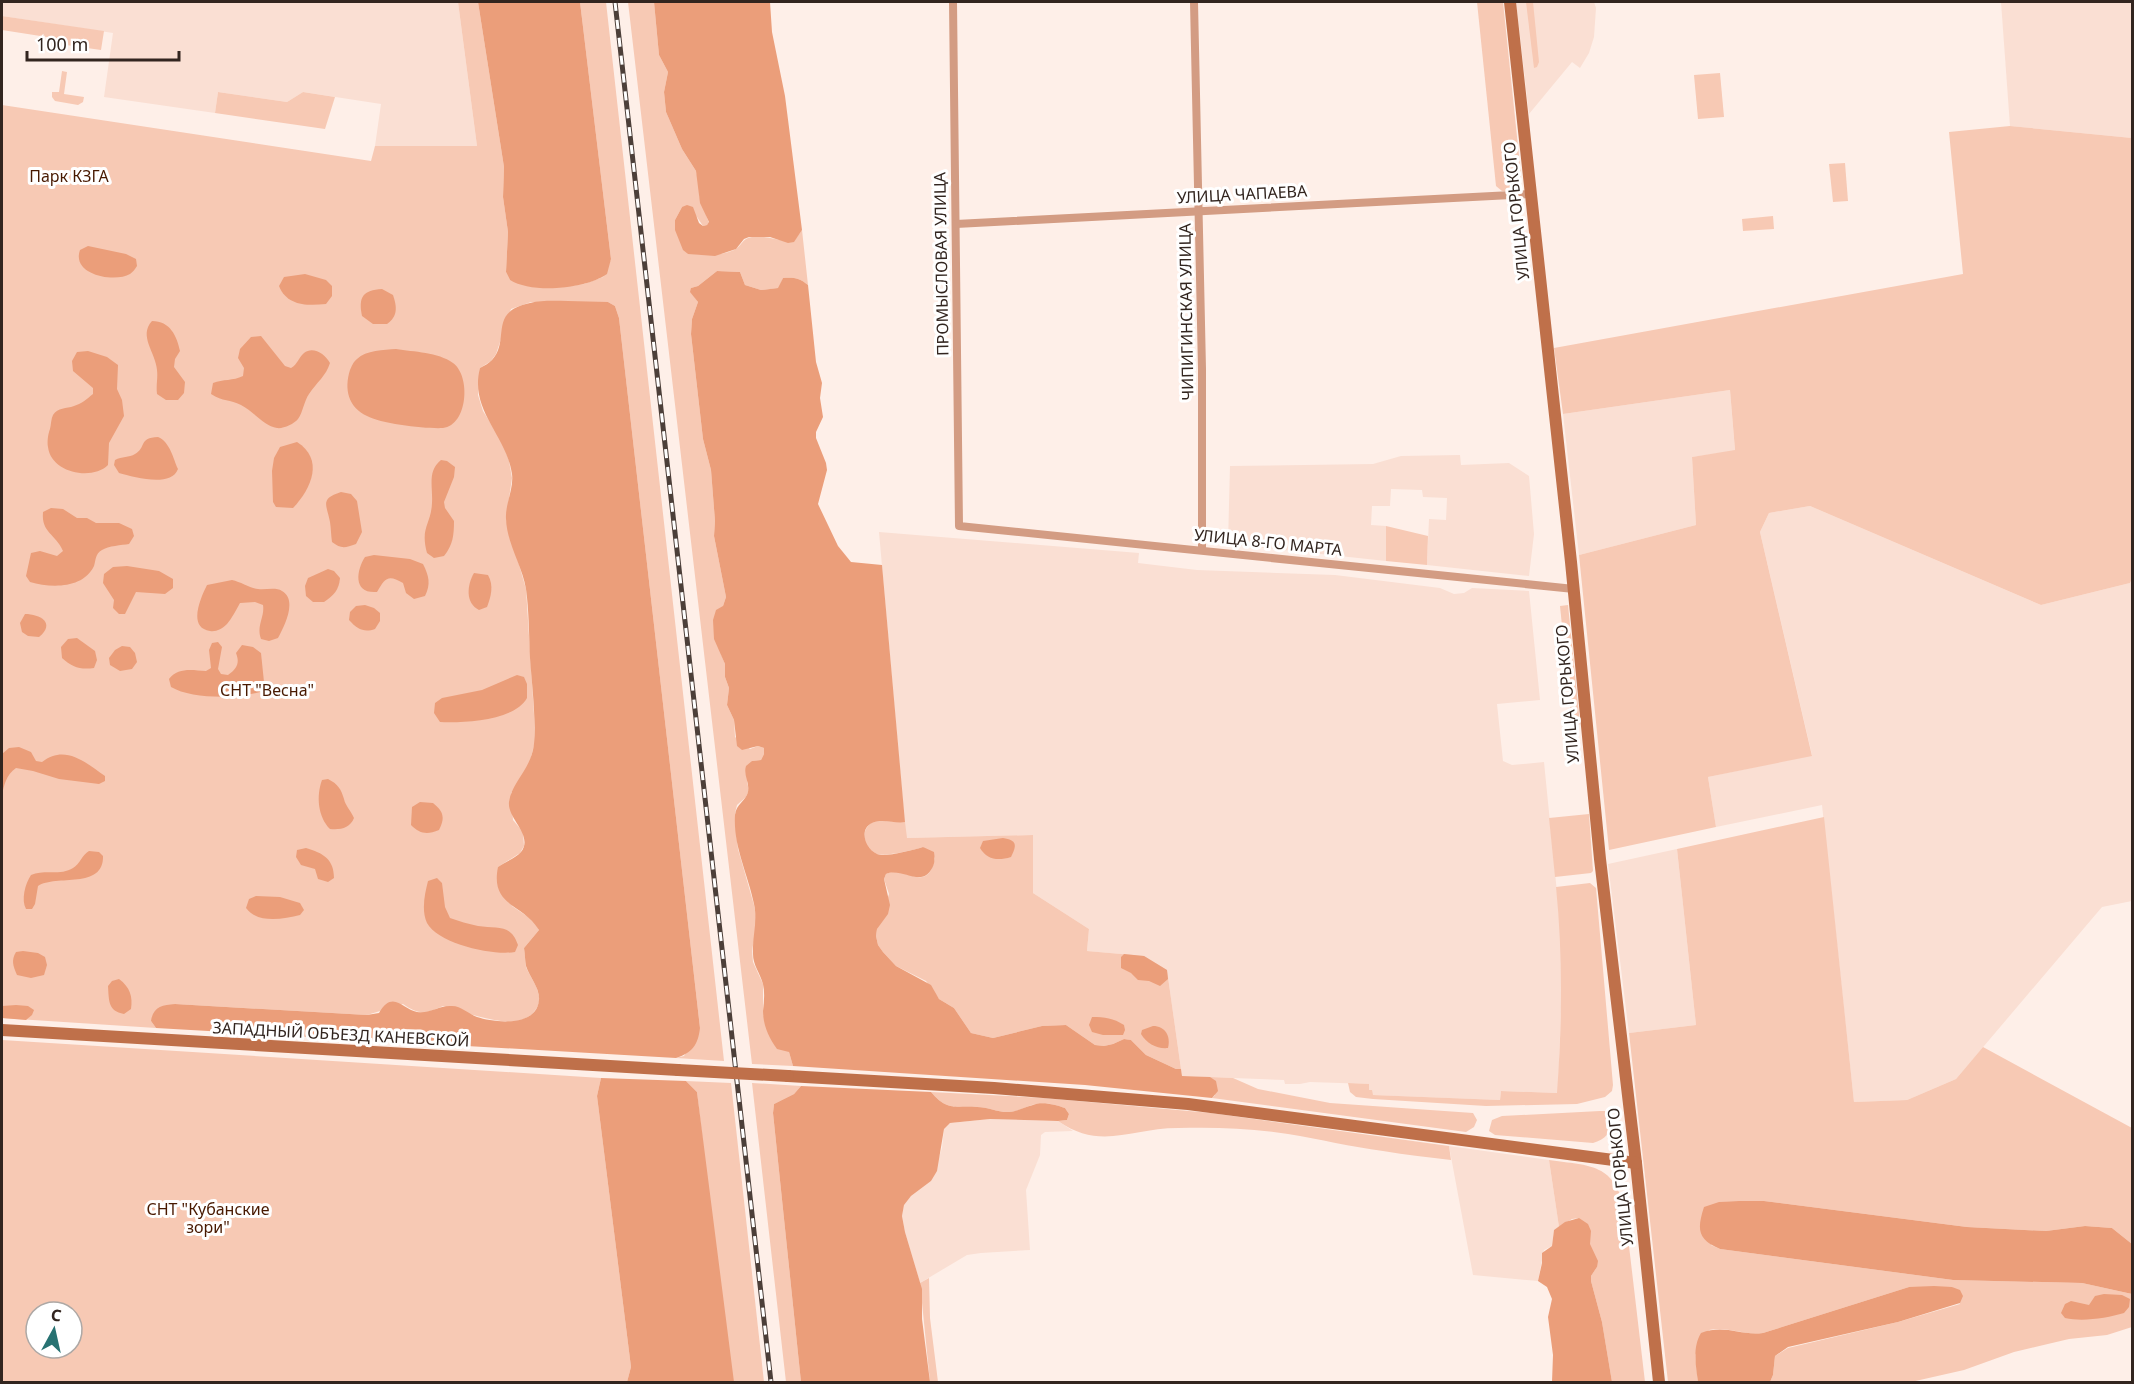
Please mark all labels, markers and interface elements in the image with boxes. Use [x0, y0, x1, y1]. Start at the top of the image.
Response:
scale bar [27, 24, 178, 62]
text: 100 m [36, 32, 88, 56]
street label: УЛИЦА ГОРЬКОГО [1498, 141, 1534, 281]
park label: Парк КЗГА [29, 165, 110, 187]
street label: ПРОМЫСЛОВАЯ УЛИЦА [928, 171, 954, 356]
street label: УЛИЦА ЧАПАЕВА [1176, 180, 1308, 208]
street label: ЧИПИГИНСКАЯ УЛИЦА [1173, 222, 1199, 401]
street label: УЛИЦА 8-ГО МАРТА [1193, 523, 1344, 561]
street label: УЛИЦА ГОРЬКОГО [1550, 624, 1584, 764]
park label: СНТ "Весна" [220, 679, 314, 701]
street label: ЗАПАДНЫЙ ОБЪЕЗД КАНЕВСКОЙ [212, 1016, 470, 1052]
street label: УЛИЦА ГОРЬКОГО [1602, 1107, 1638, 1247]
park label: СНТ "Кубанские зори" [146, 1198, 270, 1238]
north arrow [24, 1300, 84, 1360]
text: С [49, 1304, 63, 1327]

